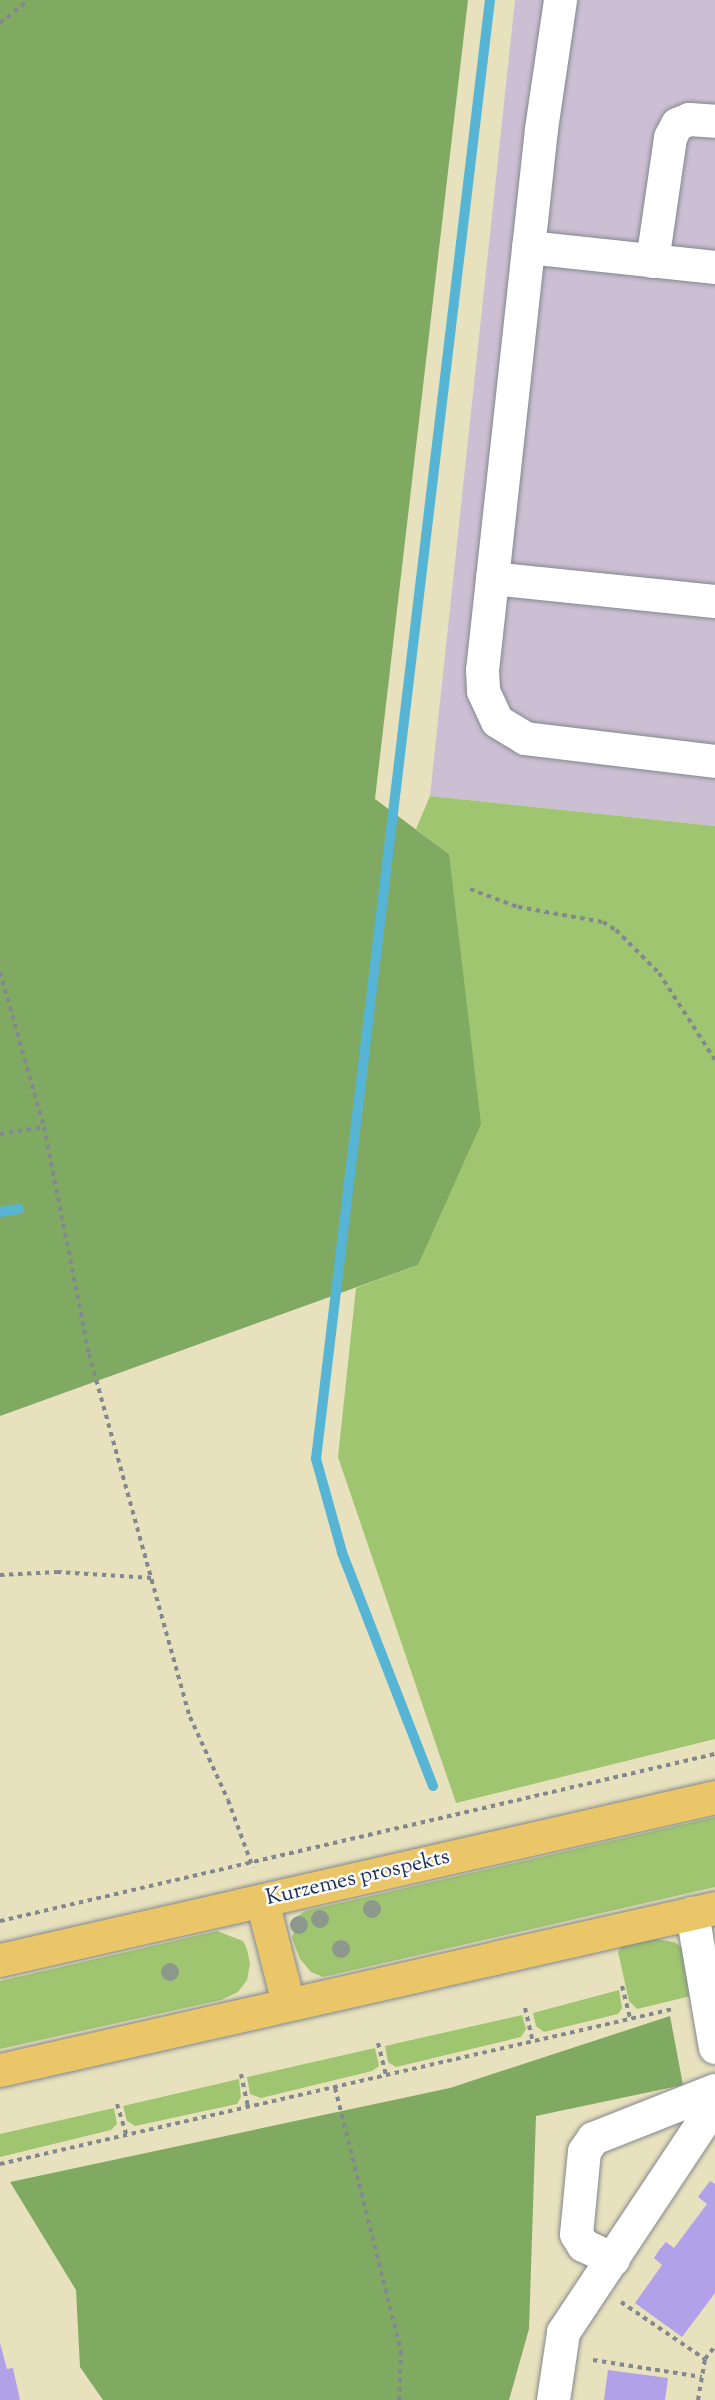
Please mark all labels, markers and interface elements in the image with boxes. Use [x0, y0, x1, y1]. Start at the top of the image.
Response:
street label: Kurzemes prospekts [264, 1845, 452, 1913]

